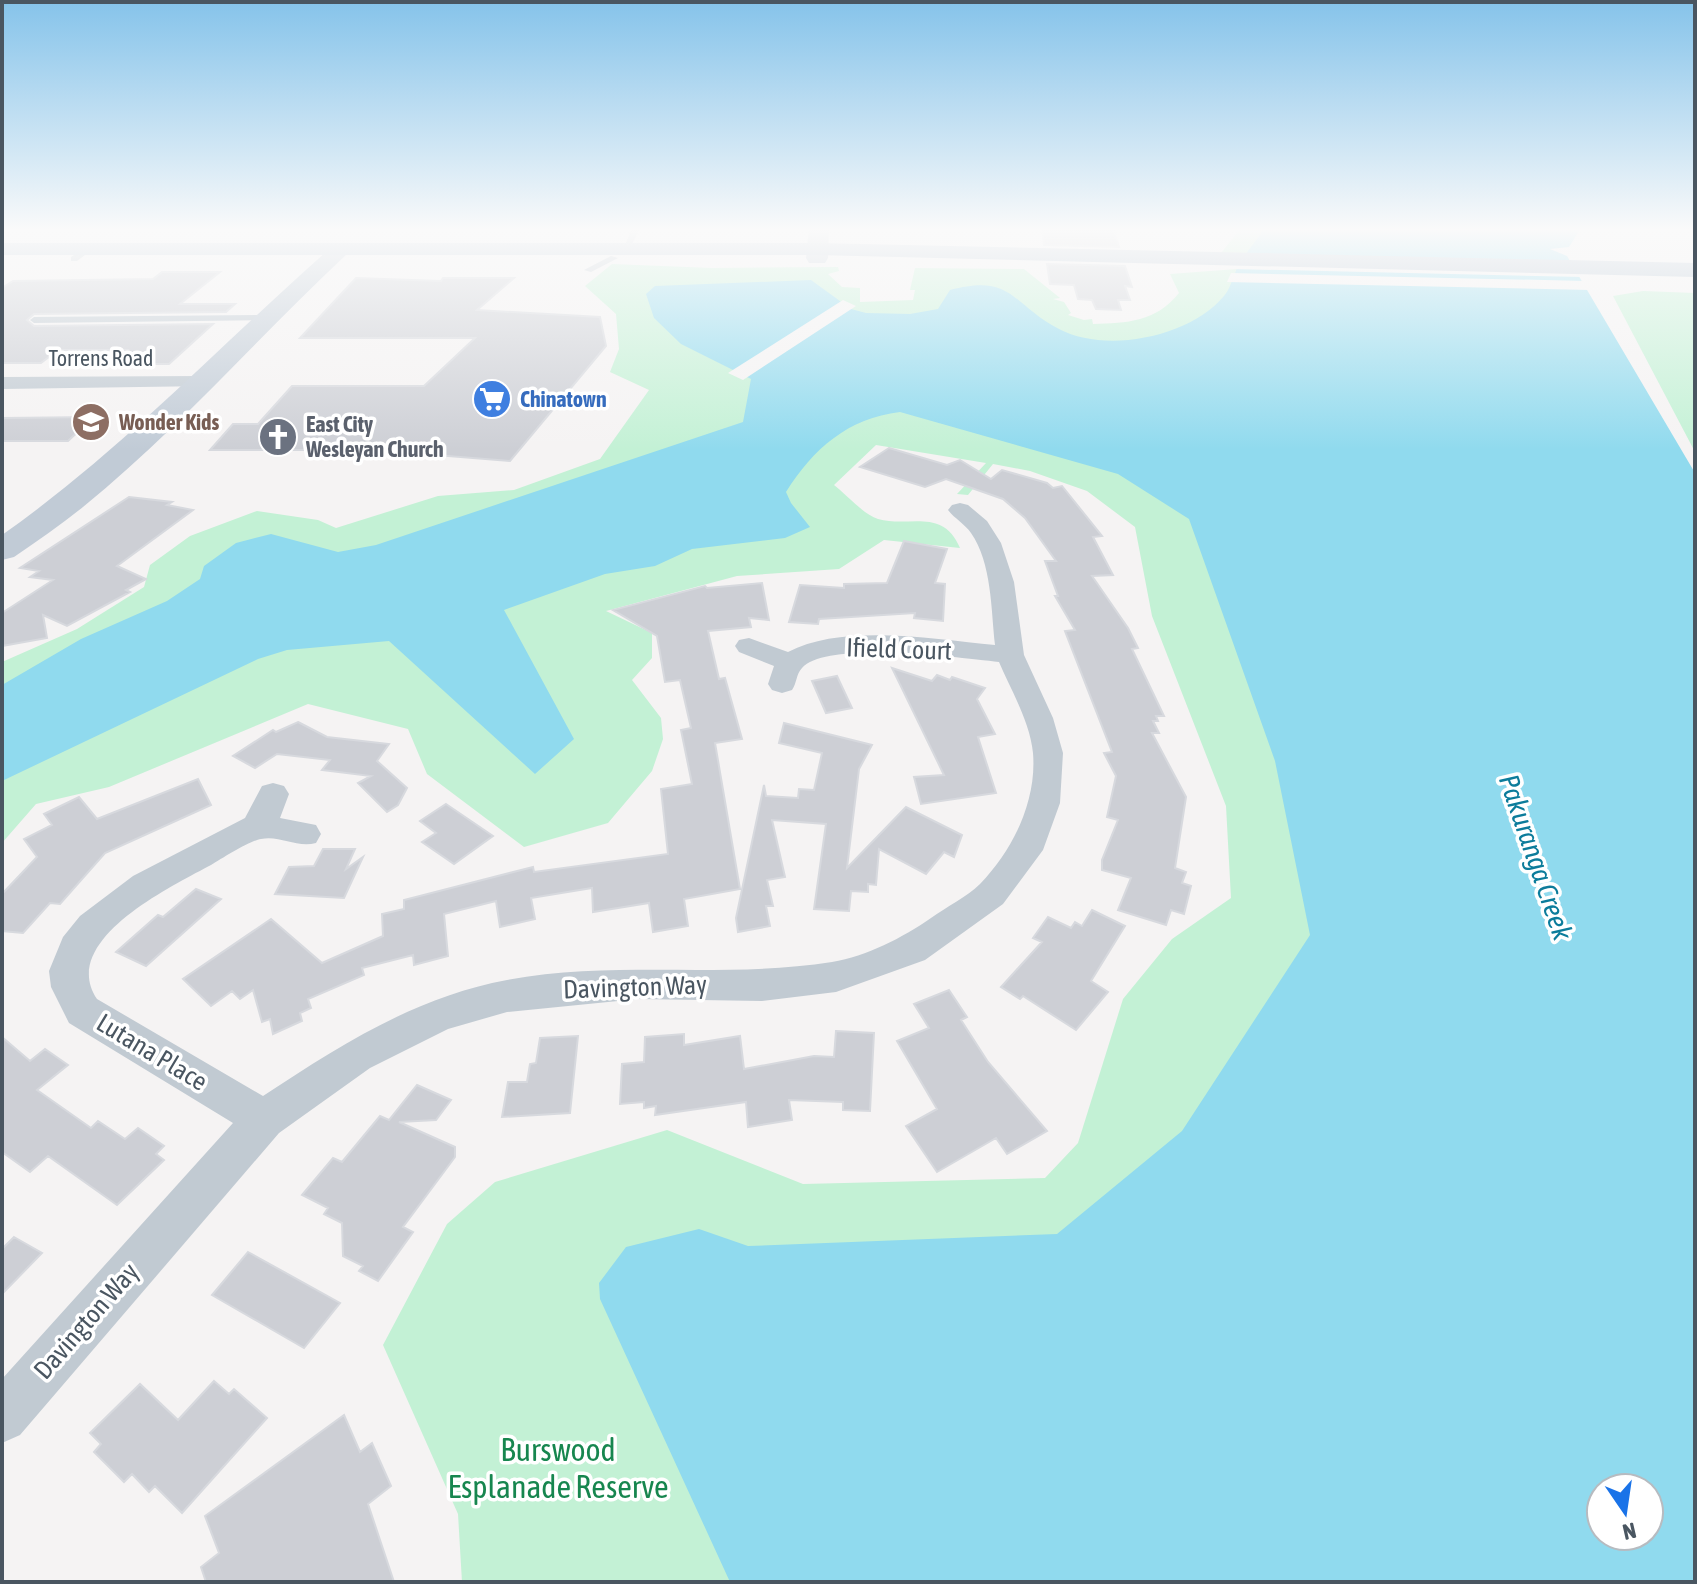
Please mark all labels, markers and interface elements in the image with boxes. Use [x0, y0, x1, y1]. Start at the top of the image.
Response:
street label: Torrens Road [48, 345, 154, 371]
supermarket icon: Chinatown [471, 378, 513, 420]
place label: Chinatown [520, 386, 607, 412]
school or university icon: Wonder Kids [70, 401, 112, 443]
place label: Wonder Kids [118, 409, 219, 435]
place label: East City Wesleyan Church [305, 411, 444, 462]
church icon: East City Wesleyan Church [257, 416, 299, 458]
street label: Ifield Court [846, 632, 952, 666]
water label: Pakuranga Creek [1493, 770, 1580, 945]
street label: Davington Way [563, 969, 708, 1004]
street label: Lutana Place [91, 1007, 213, 1097]
street label: Davington Way [28, 1257, 145, 1385]
park label: Burswood Esplanade Reserve [447, 1431, 669, 1505]
north arrow [1585, 1472, 1665, 1552]
text: N [1620, 1517, 1639, 1546]

